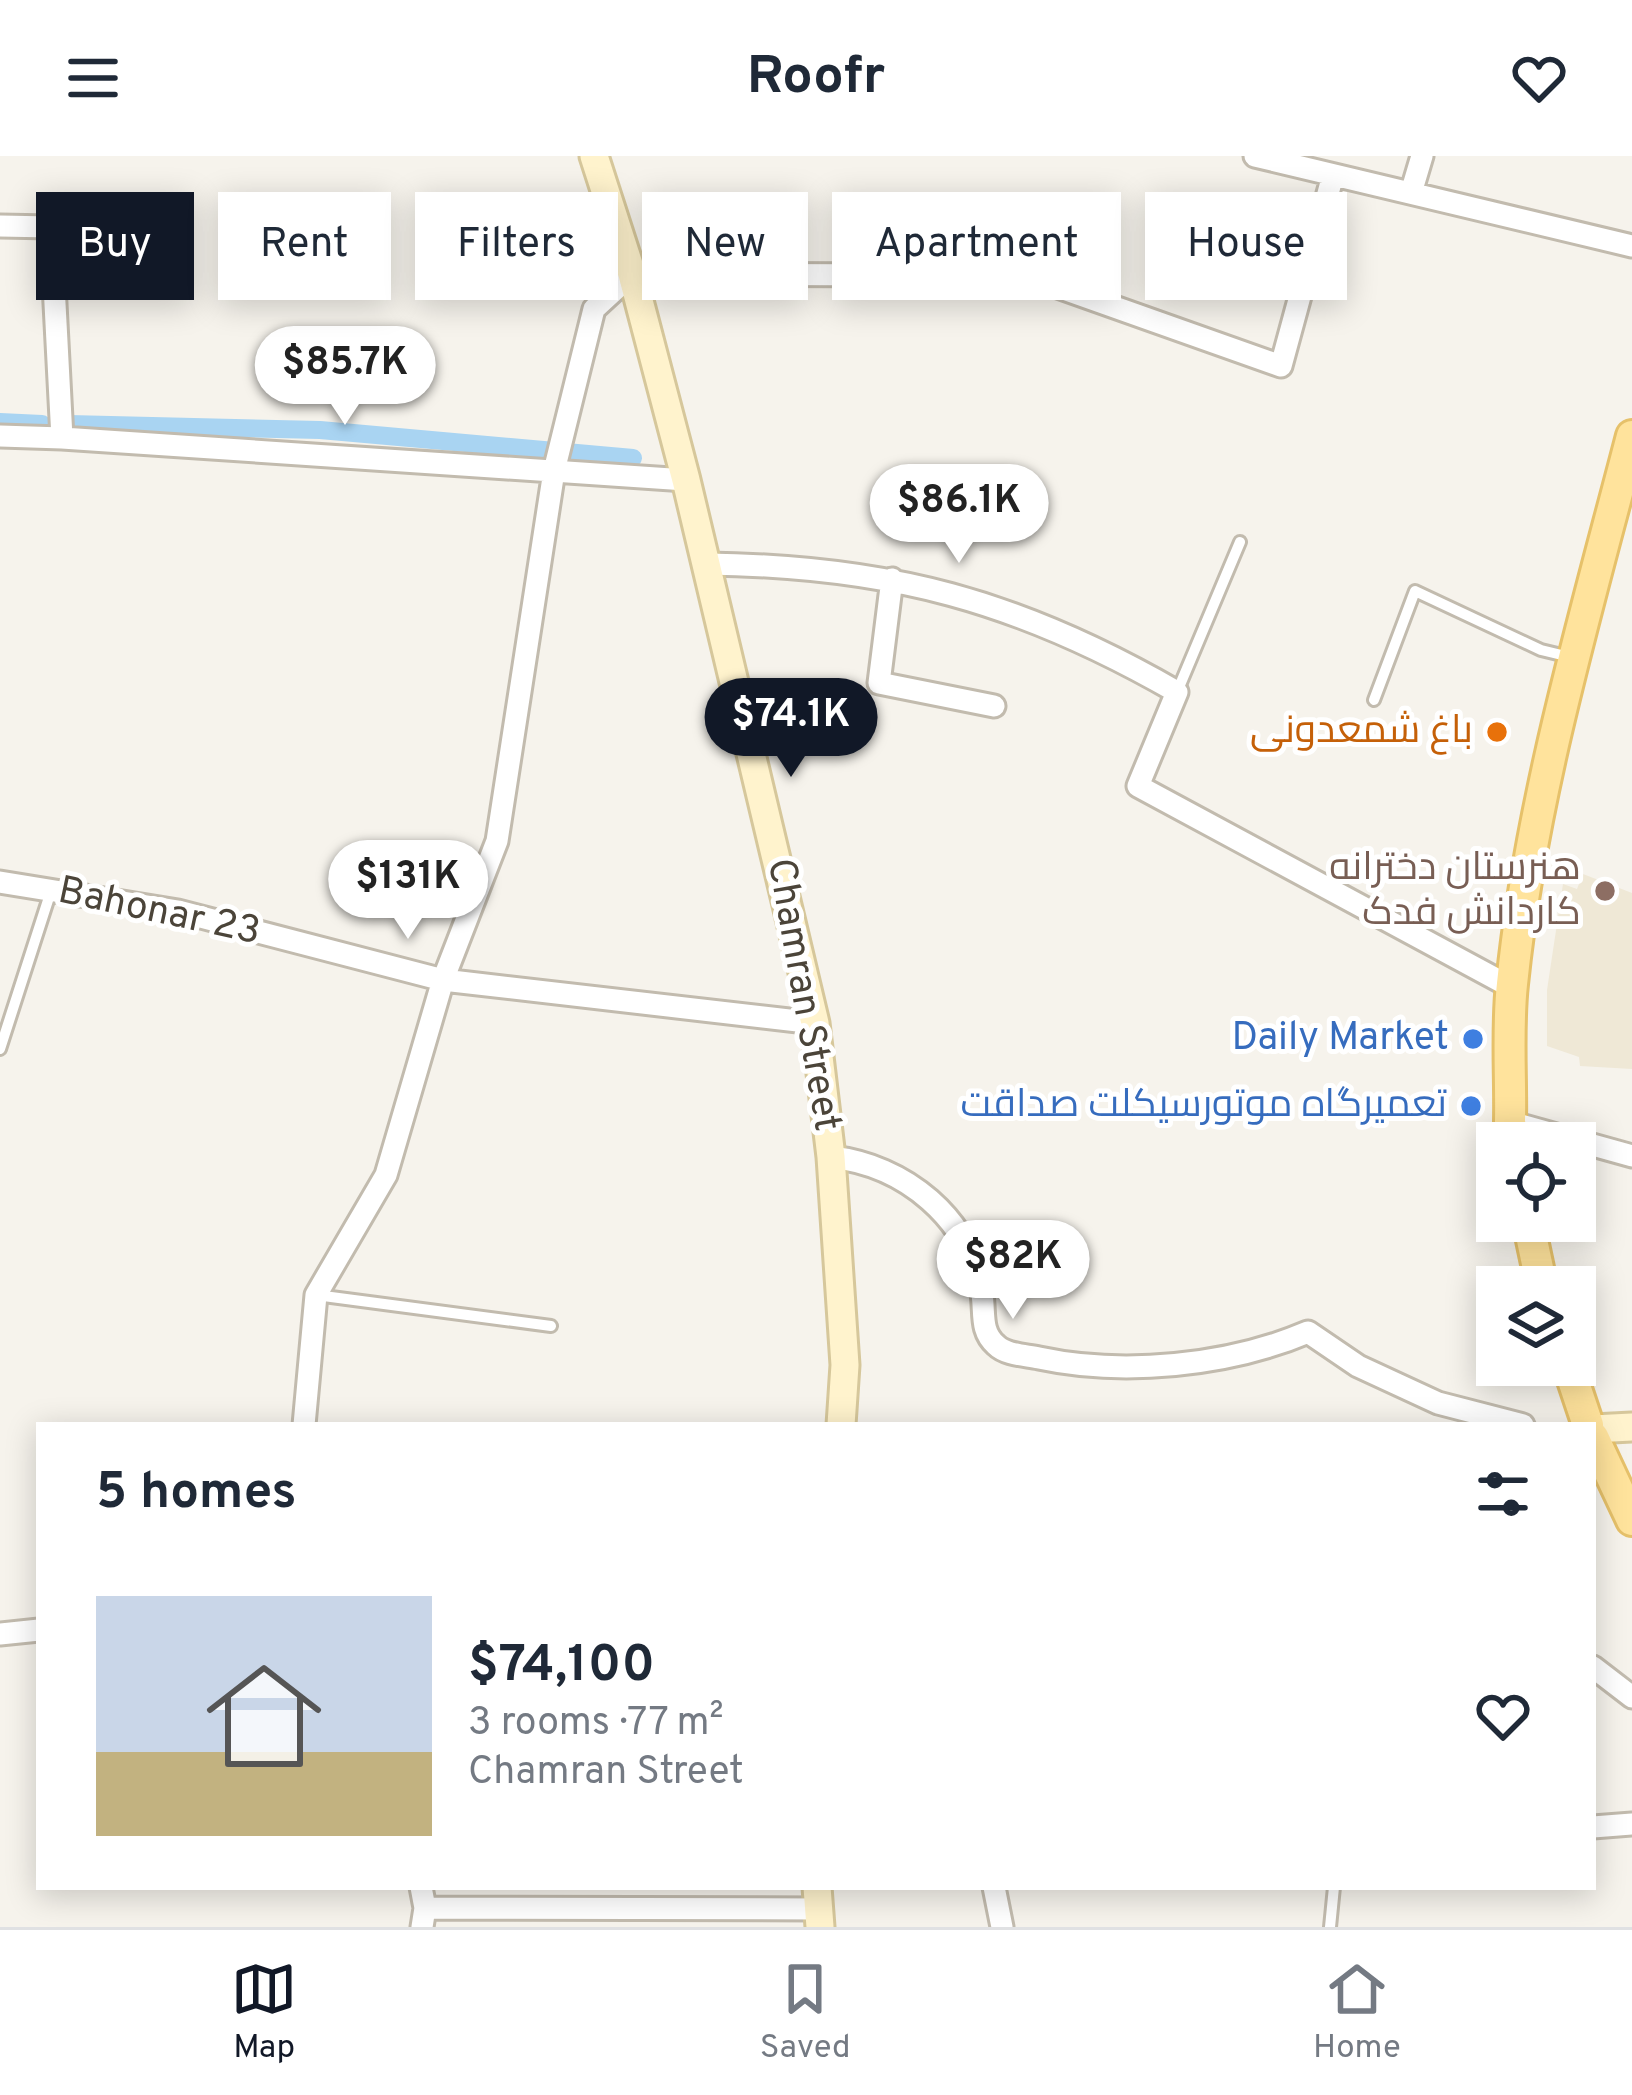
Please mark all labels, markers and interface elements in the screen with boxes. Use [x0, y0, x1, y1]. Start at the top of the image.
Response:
text: Roofr [747, 44, 885, 113]
icon: menu [60, 45, 126, 111]
icon: heart [1506, 45, 1572, 111]
chip: Buy [36, 192, 194, 300]
chip: Rent [218, 192, 391, 300]
chip: Filters [415, 192, 618, 300]
chip: New [642, 192, 808, 300]
chip: Apartment [832, 192, 1121, 300]
chip: House [1145, 192, 1347, 300]
pin: $85.7K [247, 326, 443, 428]
text: $85.7K [282, 340, 408, 389]
pin: $86.1K [861, 464, 1057, 566]
text: $86.1K [897, 478, 1021, 527]
pin: $74.1K [693, 678, 889, 780]
text: $74.1K [732, 692, 850, 741]
place label: باغ شمعدونی [1250, 708, 1473, 757]
marker: باغ شمعدونی [1484, 719, 1510, 745]
pin: $131K [324, 840, 492, 942]
place label: هنرستان دخترانه کاردانش فدک [1329, 845, 1581, 939]
text: $131K [355, 854, 461, 903]
street label: Chamran Street [754, 855, 850, 1135]
street label: Bahonar 23 [53, 868, 265, 958]
marker: هنرستان دخترانه کاردانش فدک [1592, 878, 1618, 904]
place label: Daily Market [1232, 1015, 1449, 1064]
marker: Daily Market [1460, 1026, 1486, 1052]
place label: تعمیرگاه موتورسیکلت صداقت [960, 1082, 1447, 1131]
marker: تعمیرگاه موتورسیکلت صداقت [1458, 1093, 1484, 1119]
map controls [1476, 1122, 1596, 1386]
button: locate [1476, 1122, 1596, 1242]
pin: $82K [942, 1220, 1084, 1322]
text: $82K [964, 1234, 1062, 1283]
button: layers [1476, 1266, 1596, 1386]
icon: filters [1470, 1461, 1536, 1527]
text: 5 homes [96, 1462, 297, 1527]
text: $74,100 [468, 1635, 655, 1700]
icon: home [192, 1644, 336, 1788]
icon: heart [1470, 1683, 1536, 1749]
text: 3 rooms · 77 m² [468, 1700, 724, 1749]
text: Chamran Street [468, 1749, 744, 1798]
tab: Map [231, 1956, 297, 2070]
tab: Saved [760, 1956, 851, 2070]
tab: Home [1313, 1956, 1401, 2070]

